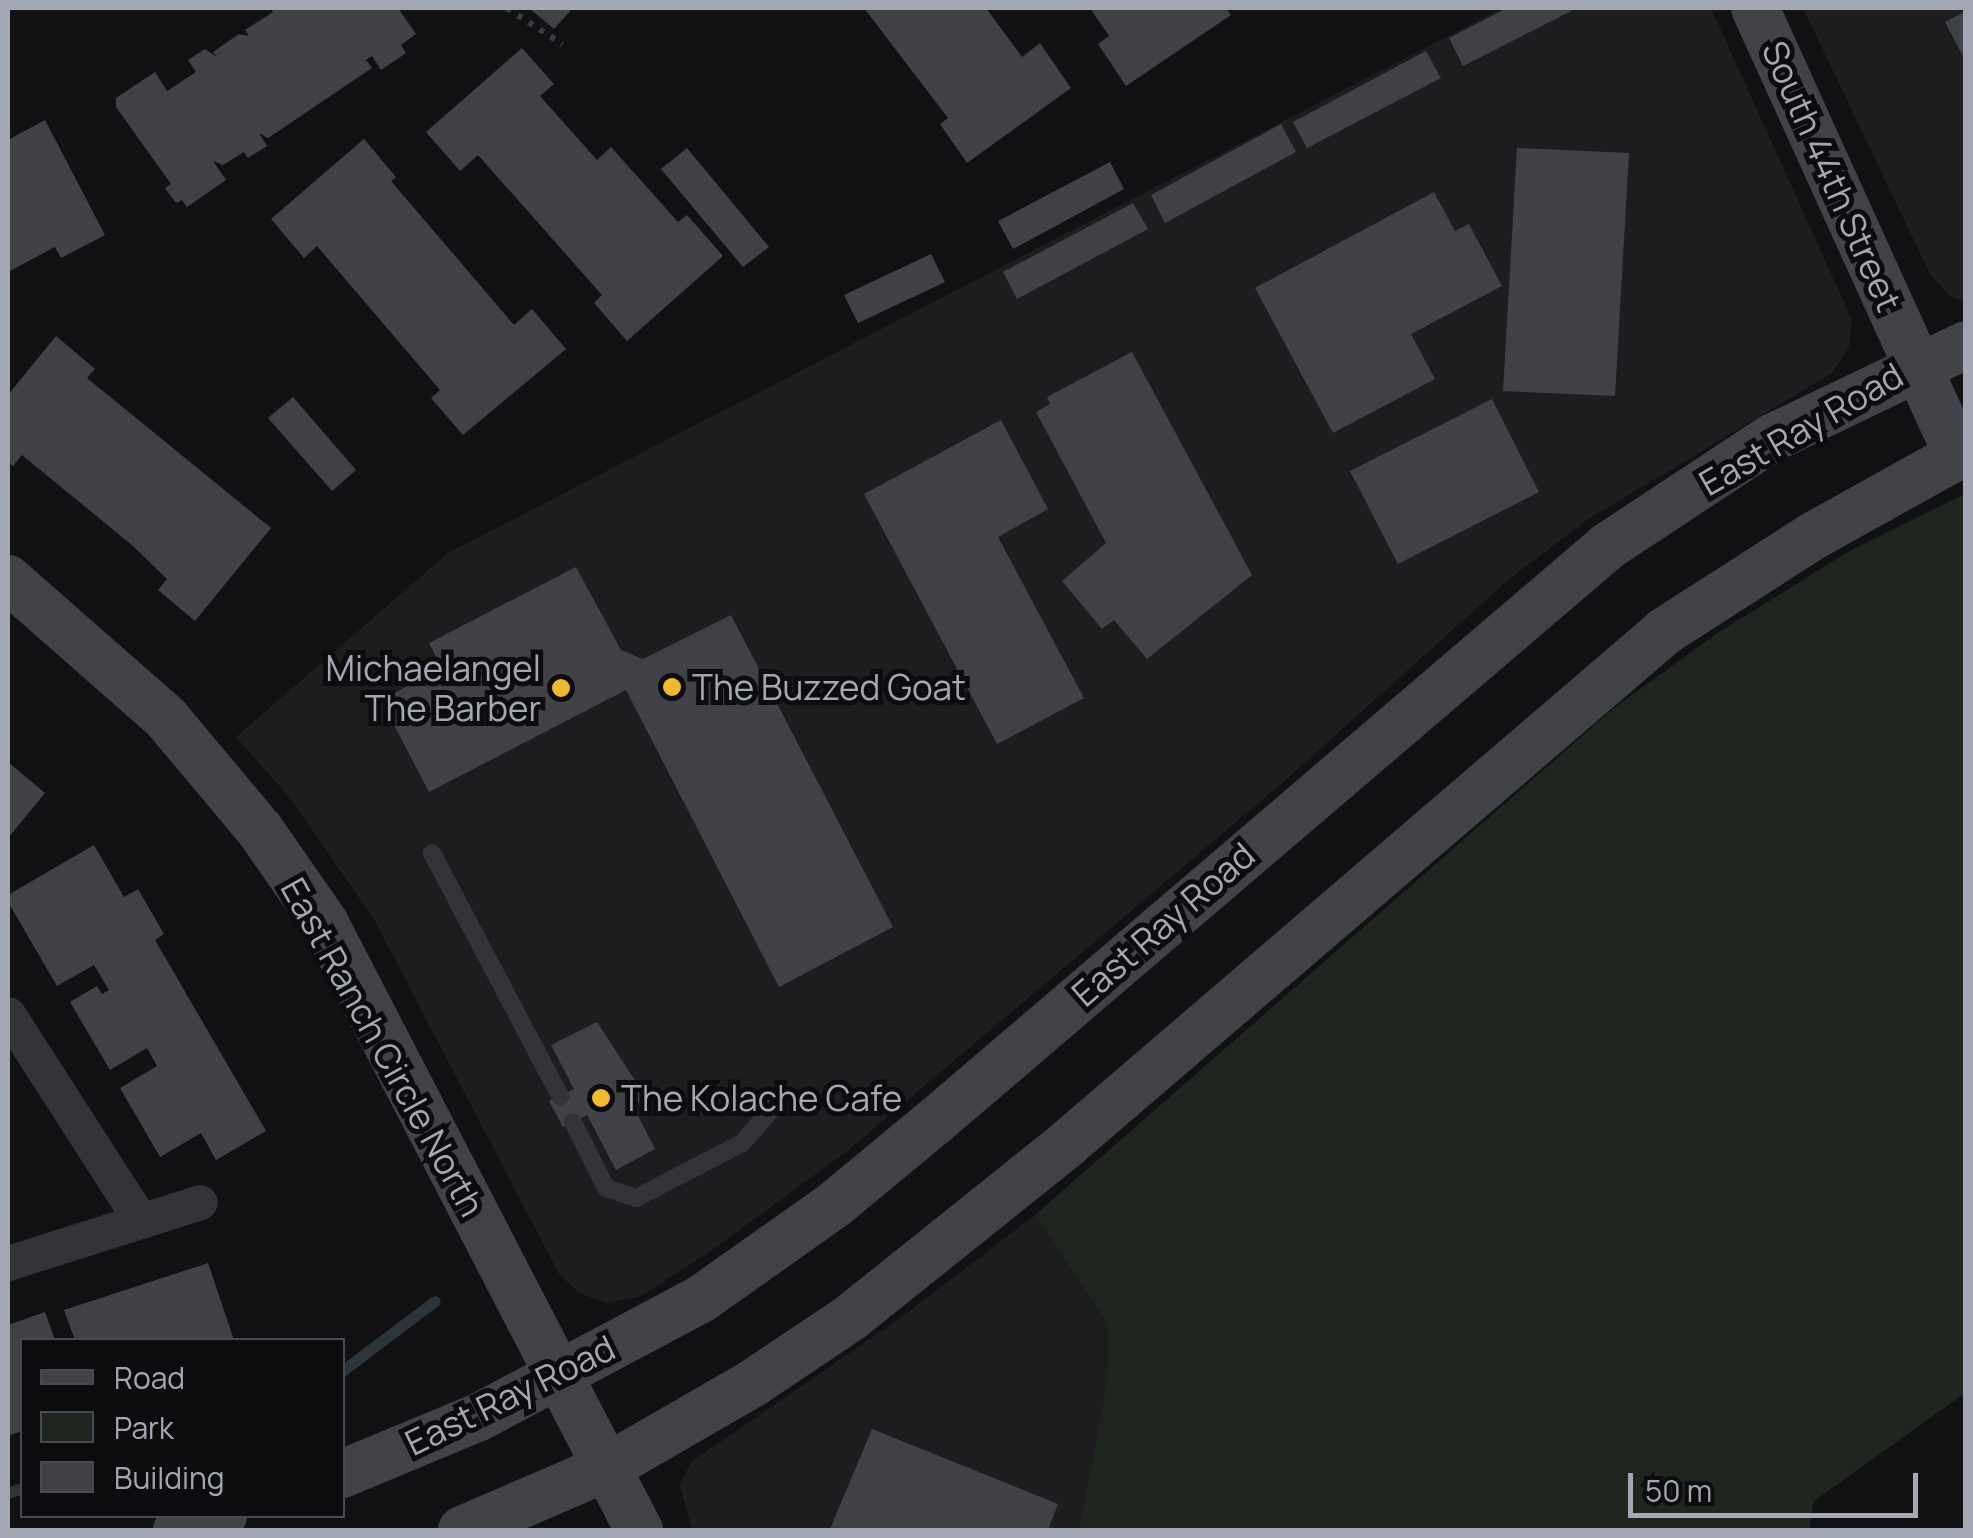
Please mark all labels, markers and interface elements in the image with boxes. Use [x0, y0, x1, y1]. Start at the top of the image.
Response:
street label: South 44th Street [1754, 34, 1910, 318]
street label: East Ray Road [1692, 354, 1910, 504]
place label: Michaelangel The Barber [326, 647, 541, 729]
place label: The Buzzed Goat [692, 666, 966, 708]
marker: The Buzzed Goat [661, 676, 683, 698]
marker: Michaelangel The Barber [550, 677, 572, 699]
street label: East Ray Road [1063, 833, 1263, 1015]
street label: East Ranch Circle North [272, 871, 494, 1223]
place label: The Kolache Cafe [621, 1077, 902, 1119]
marker: The Kolache Cafe [590, 1087, 612, 1109]
street label: East Ray Road [398, 1326, 622, 1464]
legend [20, 1338, 345, 1518]
text: Road [114, 1357, 185, 1398]
text: Park [114, 1407, 174, 1448]
scale bar [1633, 1453, 1923, 1515]
text: Building [114, 1457, 225, 1498]
text: 50 m [1645, 1470, 1712, 1511]

